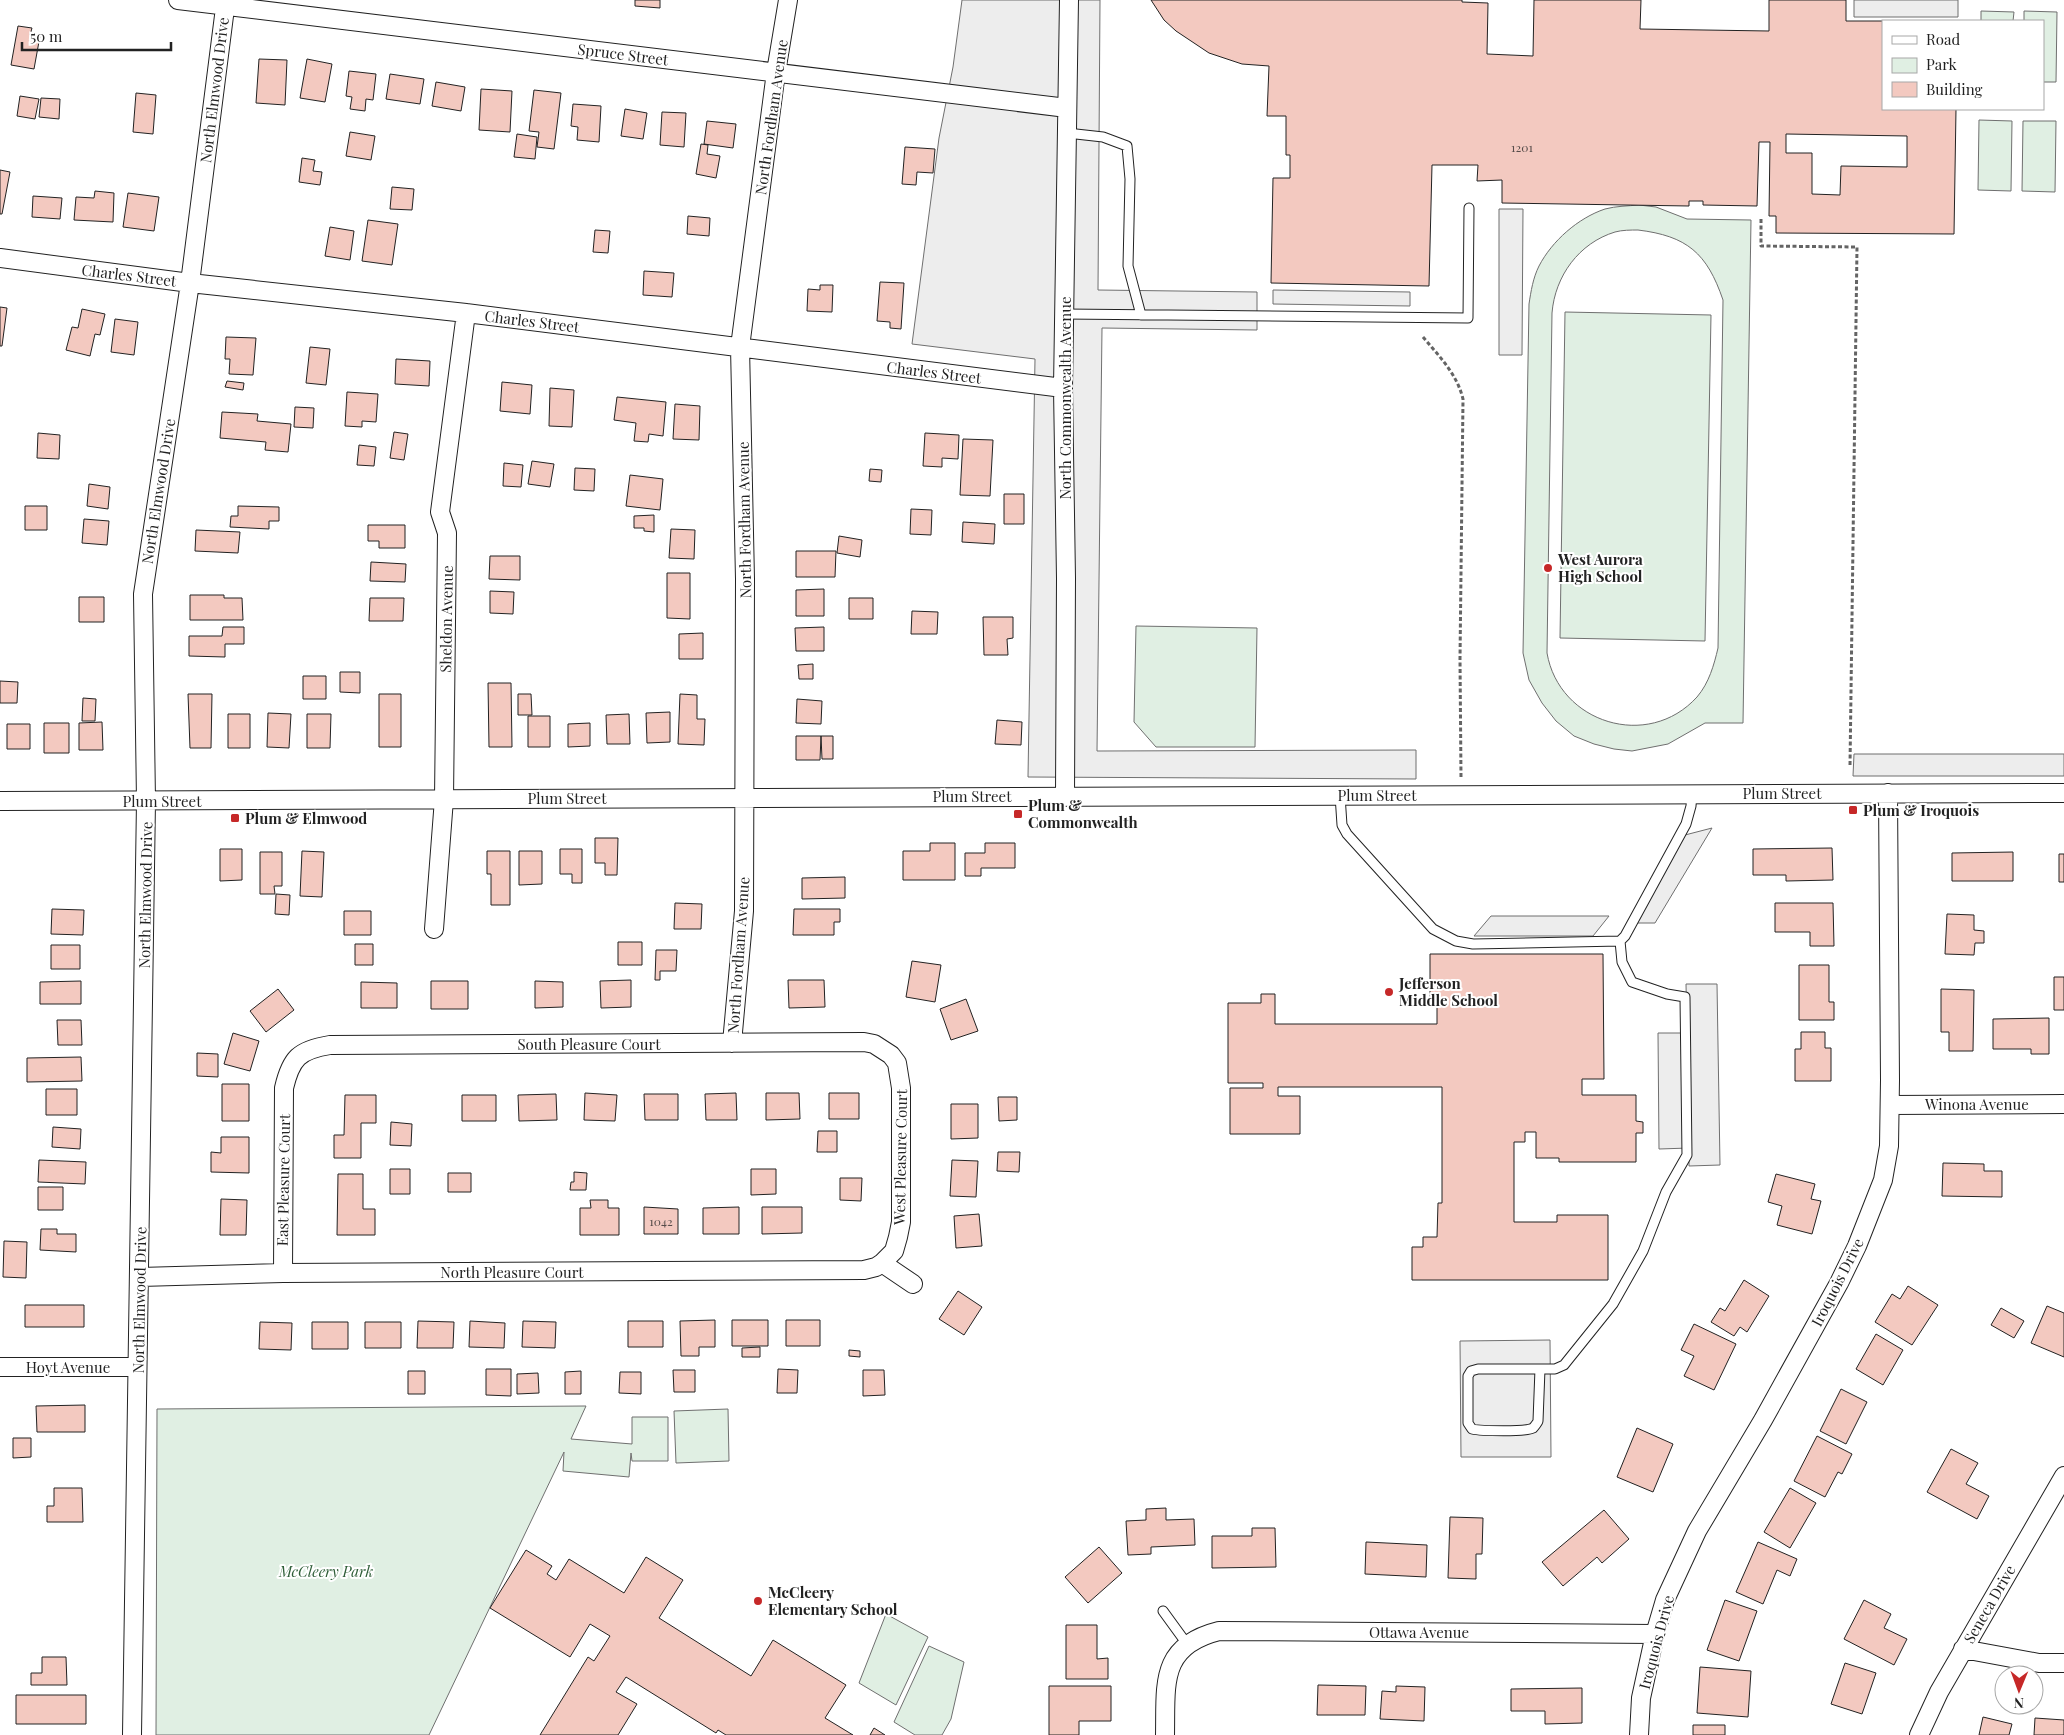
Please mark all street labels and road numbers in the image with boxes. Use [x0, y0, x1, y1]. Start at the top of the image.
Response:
street label: North Elmwood Drive [195, 16, 233, 164]
street label: North Fordham Avenue [750, 38, 792, 196]
street label: Spruce Street [577, 39, 670, 70]
street label: Charles Street [80, 259, 178, 291]
street label: North Commonwealth Avenue [1055, 297, 1075, 499]
street label: Charles Street [483, 305, 581, 337]
street label: Charles Street [885, 356, 983, 388]
street label: North Elmwood Drive [137, 417, 179, 565]
street label: North Fordham Avenue [733, 441, 755, 599]
street label: Sheldon Avenue [435, 565, 457, 673]
street label: Plum Street [1743, 783, 1822, 803]
street label: Plum Street [1338, 785, 1417, 805]
street label: Plum Street [933, 786, 1012, 806]
street label: Plum Street [528, 788, 607, 808]
street label: Plum Street [123, 791, 202, 811]
street label: North Elmwood Drive [134, 821, 156, 969]
street label: North Fordham Avenue [723, 876, 753, 1034]
street label: South Pleasure Court [517, 1034, 661, 1054]
street label: West Pleasure Court [889, 1088, 911, 1226]
street label: Winona Avenue [1924, 1094, 2029, 1114]
street label: East Pleasure Court [272, 1113, 294, 1246]
street label: North Elmwood Drive [128, 1226, 150, 1374]
street label: Iroquois Drive [1806, 1234, 1868, 1330]
street label: North Pleasure Court [440, 1262, 584, 1282]
street label: Hoyt Avenue [26, 1357, 110, 1377]
street label: Seneca Drive [1959, 1561, 2019, 1647]
street label: Iroquois Drive [1634, 1593, 1678, 1691]
street label: Ottawa Avenue [1369, 1622, 1469, 1642]

